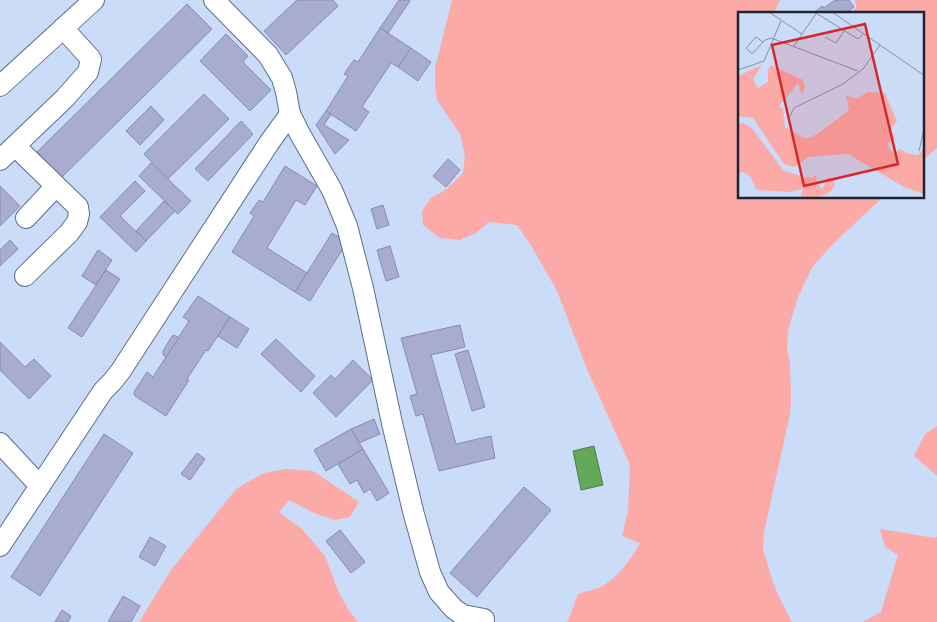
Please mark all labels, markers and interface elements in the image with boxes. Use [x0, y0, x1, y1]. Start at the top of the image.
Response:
inset map [738, 12, 924, 199]

